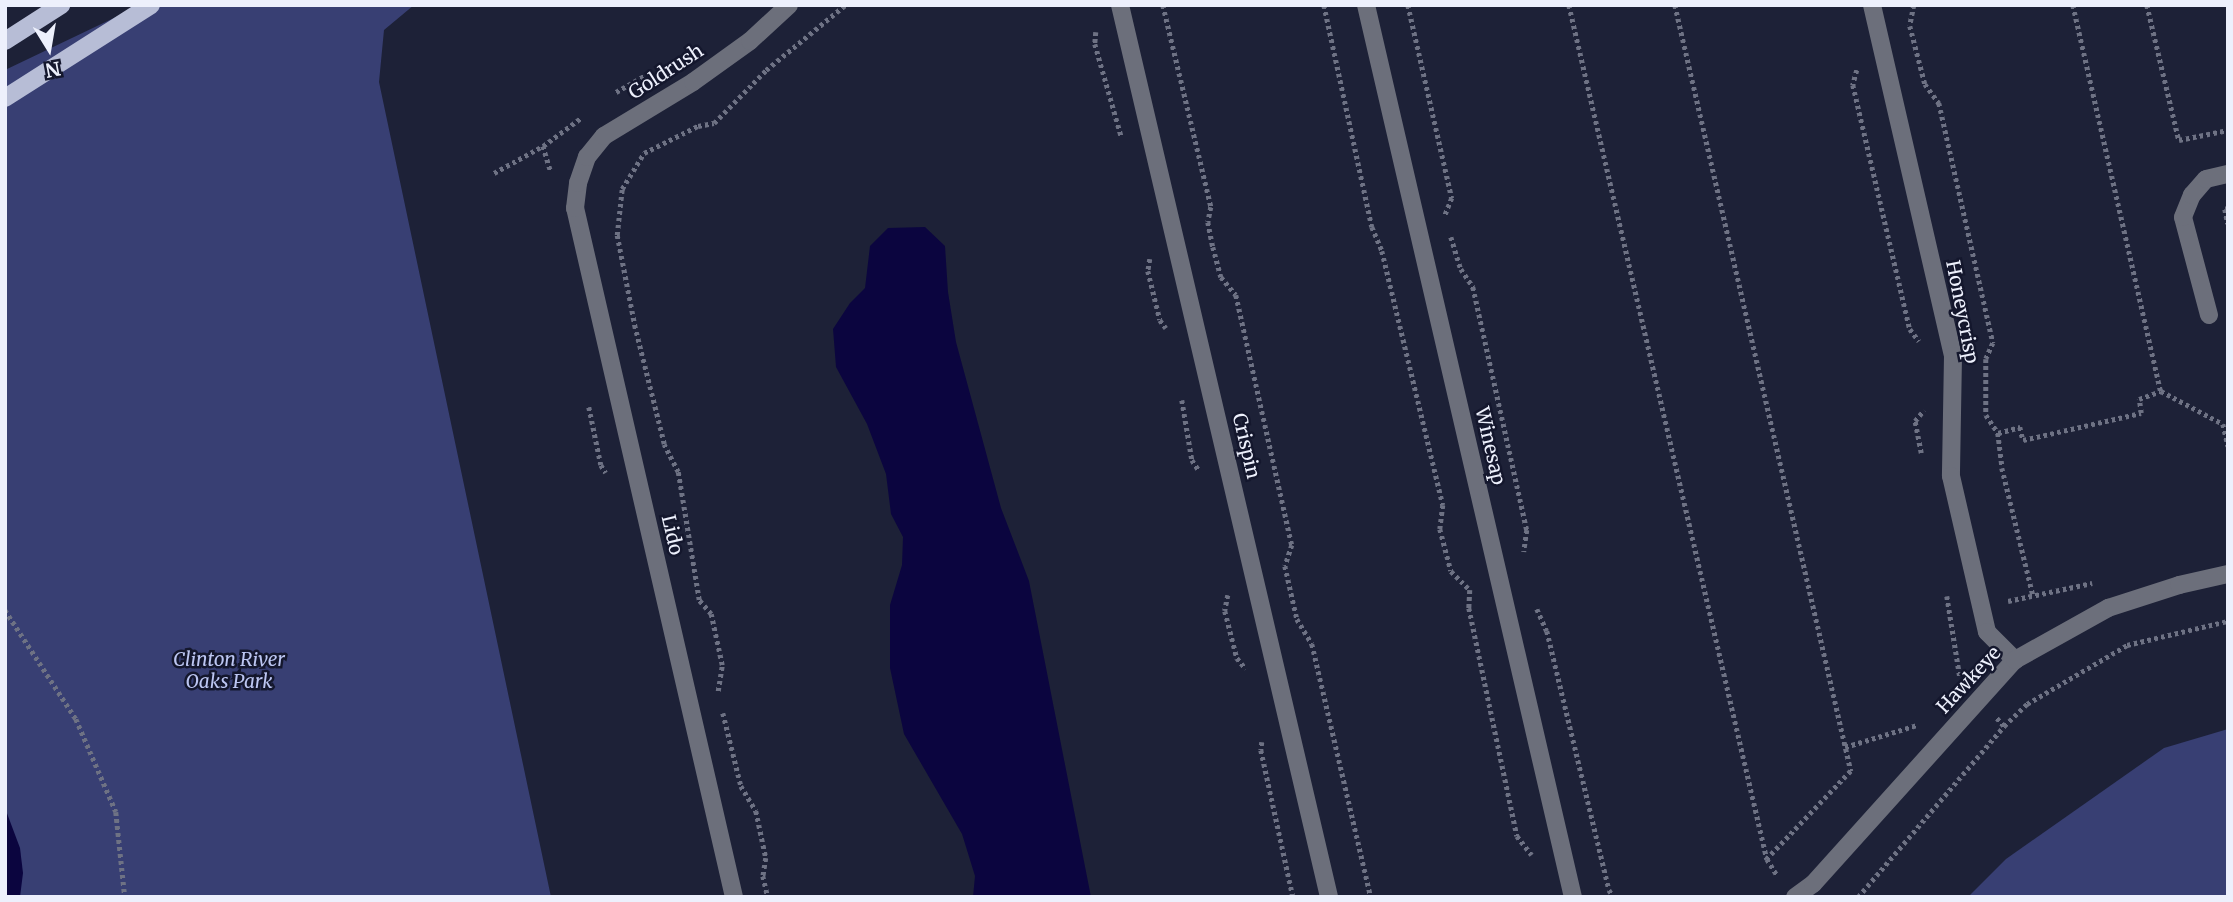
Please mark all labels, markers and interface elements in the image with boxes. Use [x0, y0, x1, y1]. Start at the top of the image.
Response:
north arrow [14, 14, 84, 84]
street label: Goldrush [624, 39, 708, 105]
text: N [43, 56, 63, 83]
street label: Honeycrisp [1941, 258, 1983, 366]
street label: Winesap [1470, 405, 1510, 487]
street label: Crispin [1227, 411, 1265, 481]
street label: Lido [656, 513, 688, 557]
street label: Hawkeye [1932, 642, 2006, 718]
park label: Clinton River Oaks Park [173, 649, 285, 693]

